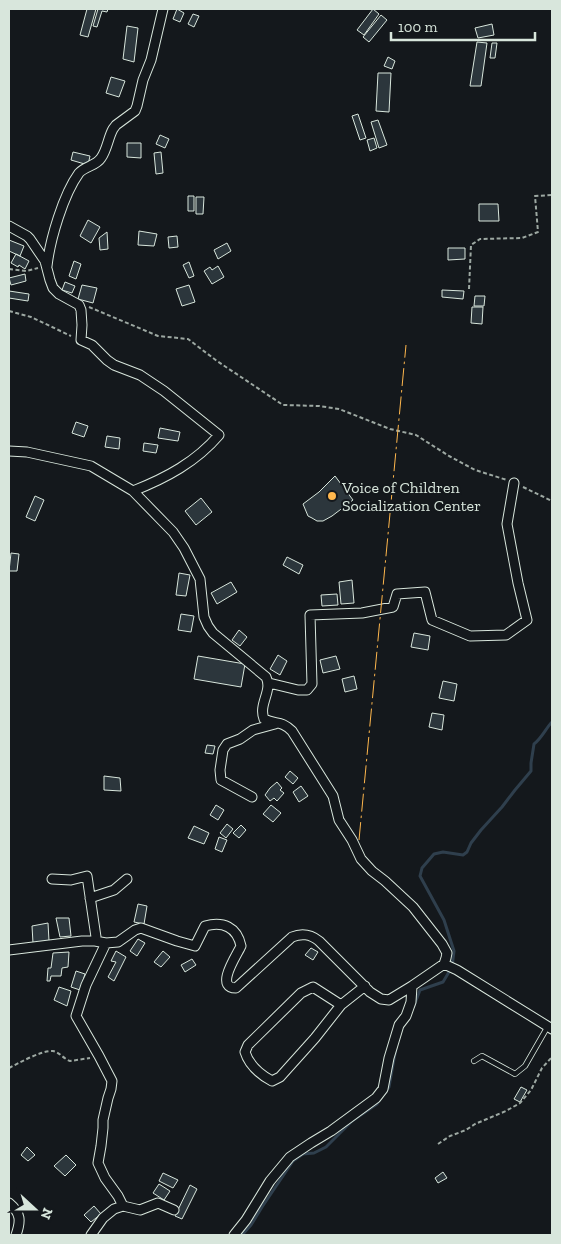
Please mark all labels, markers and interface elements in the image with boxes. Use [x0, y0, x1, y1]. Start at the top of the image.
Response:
scale bar [391, 10, 535, 42]
text: 100 m [398, 18, 437, 36]
place label: Voice of Children Socialization Center [341, 478, 481, 515]
marker: Voice of Children Socialization Center [326, 490, 338, 502]
north arrow [10, 1184, 60, 1234]
text: N [37, 1205, 57, 1222]

